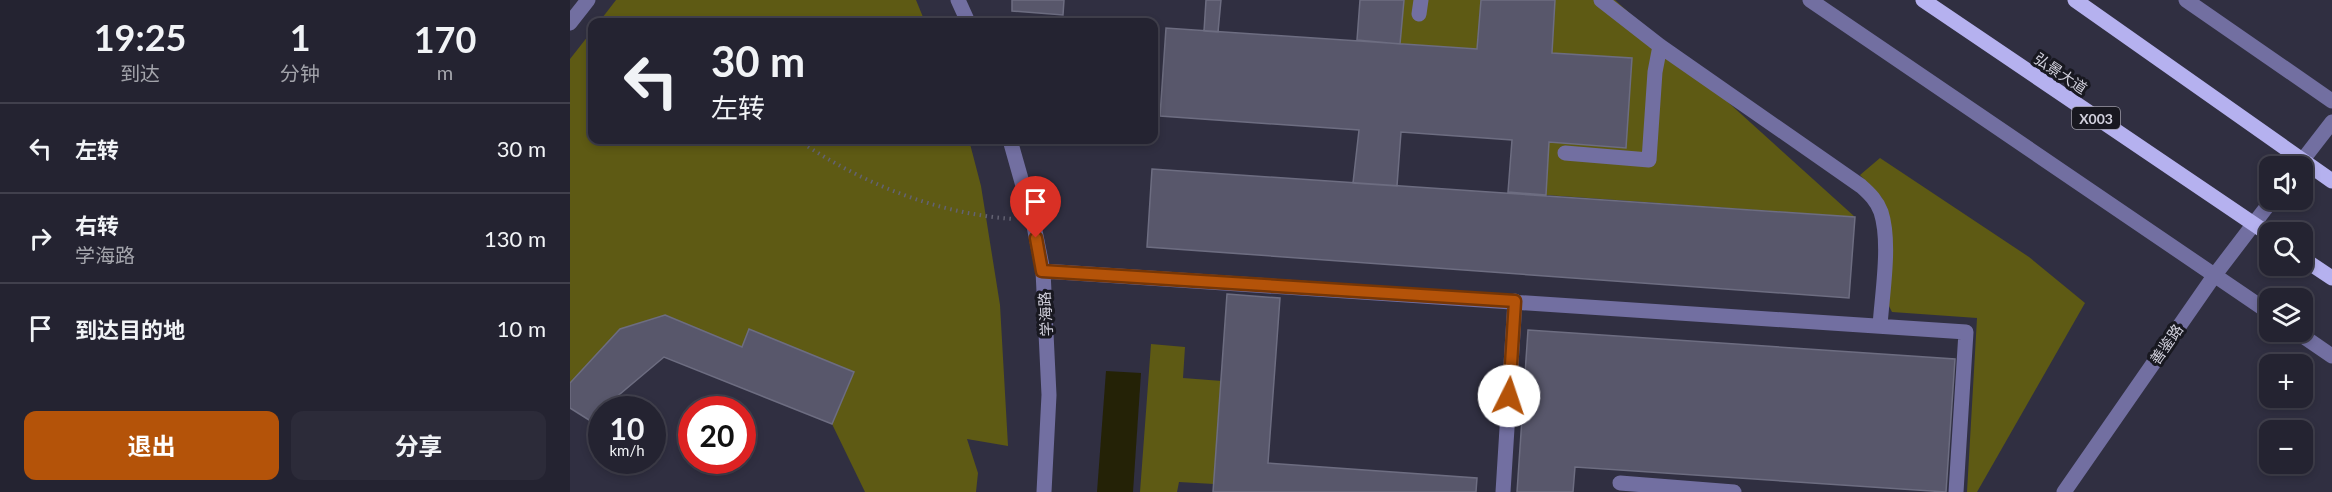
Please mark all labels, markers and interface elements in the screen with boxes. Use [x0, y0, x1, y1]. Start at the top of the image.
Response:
text: 19:25 [94, 15, 186, 59]
text: 1 [290, 15, 311, 59]
text: 170 [414, 17, 476, 61]
text: 30 m [711, 36, 805, 86]
icon: left [612, 42, 690, 120]
street label: 弘景大道 [2031, 49, 2091, 97]
text: m [437, 60, 453, 84]
text: 到达 [120, 61, 160, 85]
text: 分钟 [280, 61, 320, 85]
text: 左转 [711, 91, 765, 124]
road number: X003 [2072, 107, 2120, 129]
icon: left [24, 132, 57, 165]
text: 30 m [497, 135, 546, 162]
text: 左转 [75, 136, 119, 163]
map controls [2259, 156, 2313, 474]
button: sound [2259, 156, 2313, 210]
pin [1010, 176, 1061, 238]
icon: arrive [1019, 185, 1052, 218]
text: 右转 [75, 212, 119, 239]
icon: right [24, 222, 57, 255]
button: search [2259, 222, 2313, 276]
text: 130 m [484, 225, 546, 252]
text: 学海路 [75, 243, 135, 267]
button: layers [2259, 288, 2313, 342]
street label: 学海路 [1035, 291, 1055, 337]
icon: arrive [24, 312, 57, 345]
text: 10 m [497, 315, 546, 342]
text: 到达目的地 [75, 316, 185, 343]
street label: 善鉴路 [2146, 320, 2186, 368]
button: + [2259, 354, 2313, 408]
position arrow [1477, 364, 1541, 428]
speed limit sign: 20 [678, 396, 756, 474]
text: 10 [610, 410, 644, 446]
button: 退出 [24, 411, 279, 480]
button: 分享 [291, 411, 546, 480]
button: − [2259, 420, 2313, 474]
text: km/h [609, 441, 645, 459]

